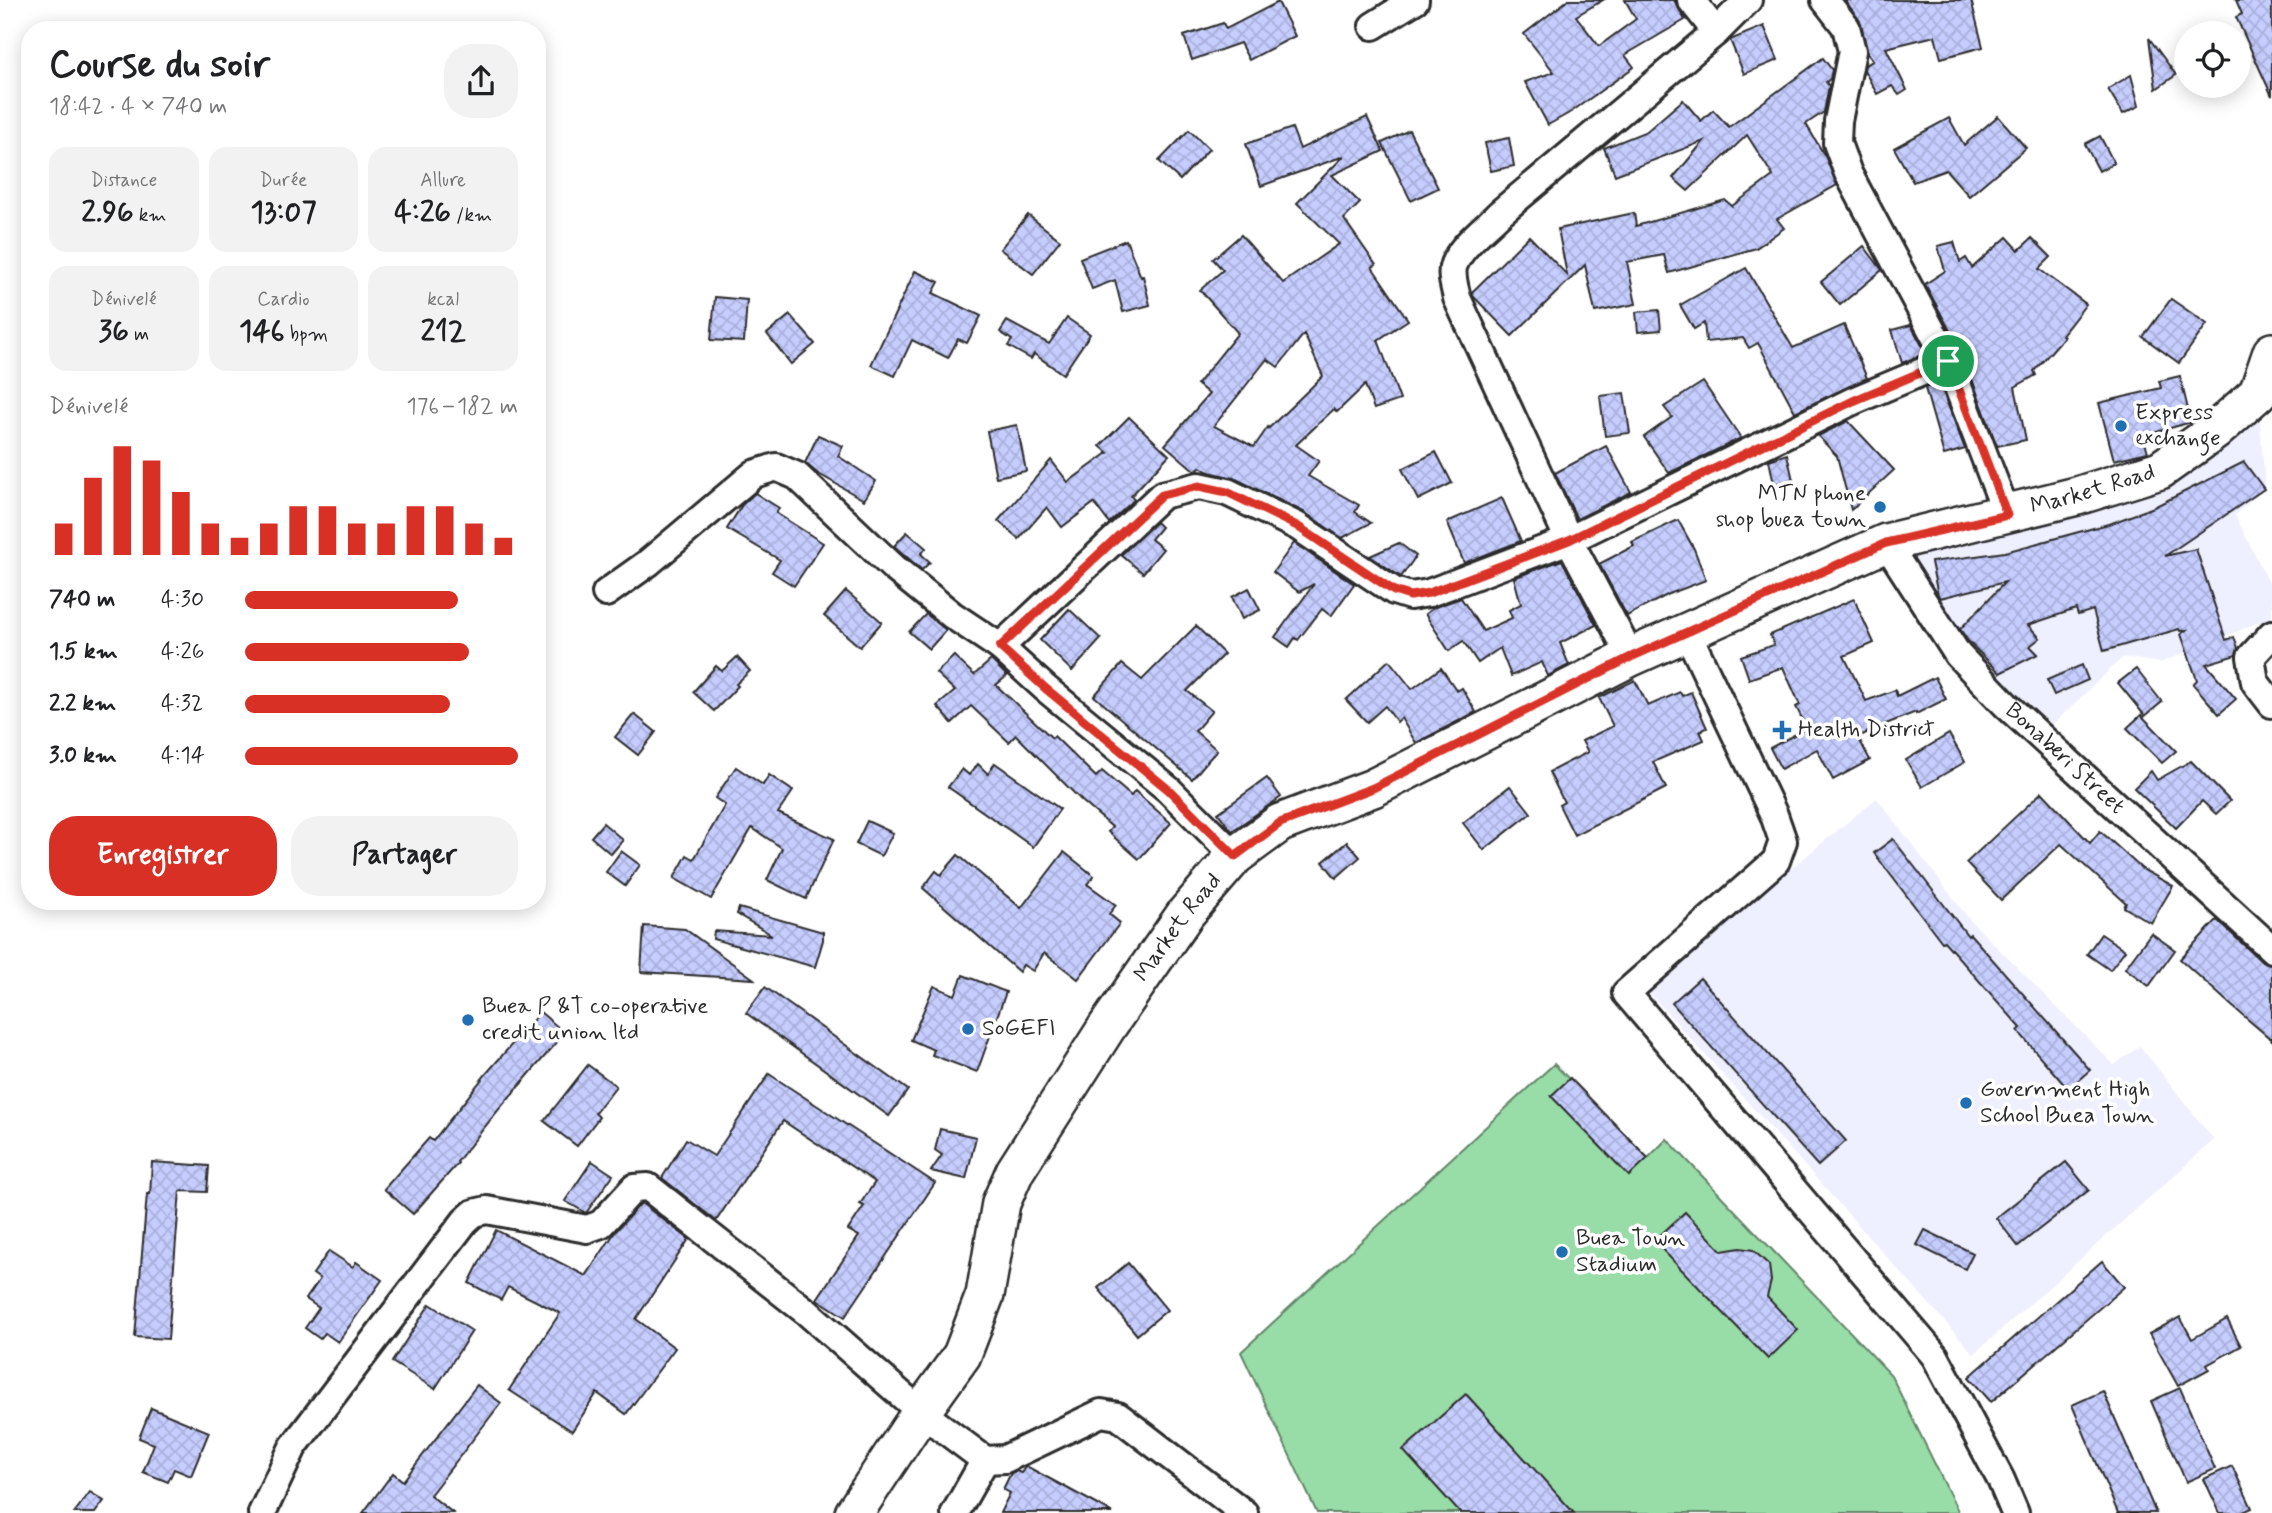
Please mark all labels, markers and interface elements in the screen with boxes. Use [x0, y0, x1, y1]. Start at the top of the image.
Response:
map controls [2174, 21, 2251, 98]
button: locate [2174, 21, 2251, 98]
text: Course du soir [49, 41, 270, 90]
button: share [444, 44, 518, 118]
text: 18:42 · 4 × 740 m [49, 92, 227, 122]
text: Distance [90, 168, 157, 193]
text: Durée [260, 168, 307, 193]
text: Allure [420, 168, 466, 193]
text: 2.96 [81, 193, 134, 232]
text: 13:07 [251, 193, 316, 232]
text: 4:26 [394, 193, 451, 232]
text: km [134, 203, 166, 228]
text: /km [451, 203, 492, 228]
text: Dénivelé [91, 287, 157, 312]
text: Cardio [257, 287, 310, 312]
text: kcal [427, 287, 459, 312]
text: 36 [99, 312, 129, 351]
text: 146 [239, 312, 285, 351]
text: 212 [420, 312, 466, 351]
text: m [129, 322, 149, 347]
text: bpm [285, 322, 328, 347]
pin [1918, 331, 1978, 391]
icon: arrive [1929, 342, 1967, 380]
text: Dénivelé [49, 392, 128, 422]
text: 176–182 m [406, 392, 518, 422]
place label: Express exchange [2135, 398, 2221, 456]
marker: Express exchange [2113, 418, 2129, 434]
street label: Market Road [2027, 457, 2159, 522]
place label: MTN phone shop buea town [1716, 479, 1866, 535]
marker: MTN phone shop buea town [1872, 499, 1888, 515]
text: 740 m [49, 585, 115, 615]
text: 4:30 [161, 585, 204, 615]
text: 1.5 km [49, 637, 118, 667]
text: 4:26 [161, 637, 205, 667]
text: 2.2 km [49, 689, 116, 719]
text: 4:32 [161, 689, 203, 719]
street label: Bonaberi Street [1998, 696, 2131, 821]
place label: Health District [1798, 715, 1935, 745]
marker: Health District [1772, 720, 1792, 740]
text: 3.0 km [49, 741, 117, 771]
text: 4:14 [161, 741, 205, 771]
button: Enregistrer [49, 816, 277, 896]
button: Partager [291, 816, 518, 896]
street label: Market Road [1128, 867, 1229, 988]
place label: Buea P &T co-operative credit union ltd [482, 992, 708, 1048]
marker: Buea P &T co-operative credit union ltd [460, 1012, 476, 1028]
place label: SoGEFI [982, 1014, 1056, 1044]
marker: SoGEFI [960, 1021, 976, 1037]
place label: Government High School Buea Town [1980, 1075, 2154, 1131]
marker: Government High School Buea Town [1958, 1095, 1974, 1111]
place label: Buea Town Stadium [1576, 1224, 1685, 1280]
marker: Buea Town Stadium [1554, 1244, 1570, 1260]

